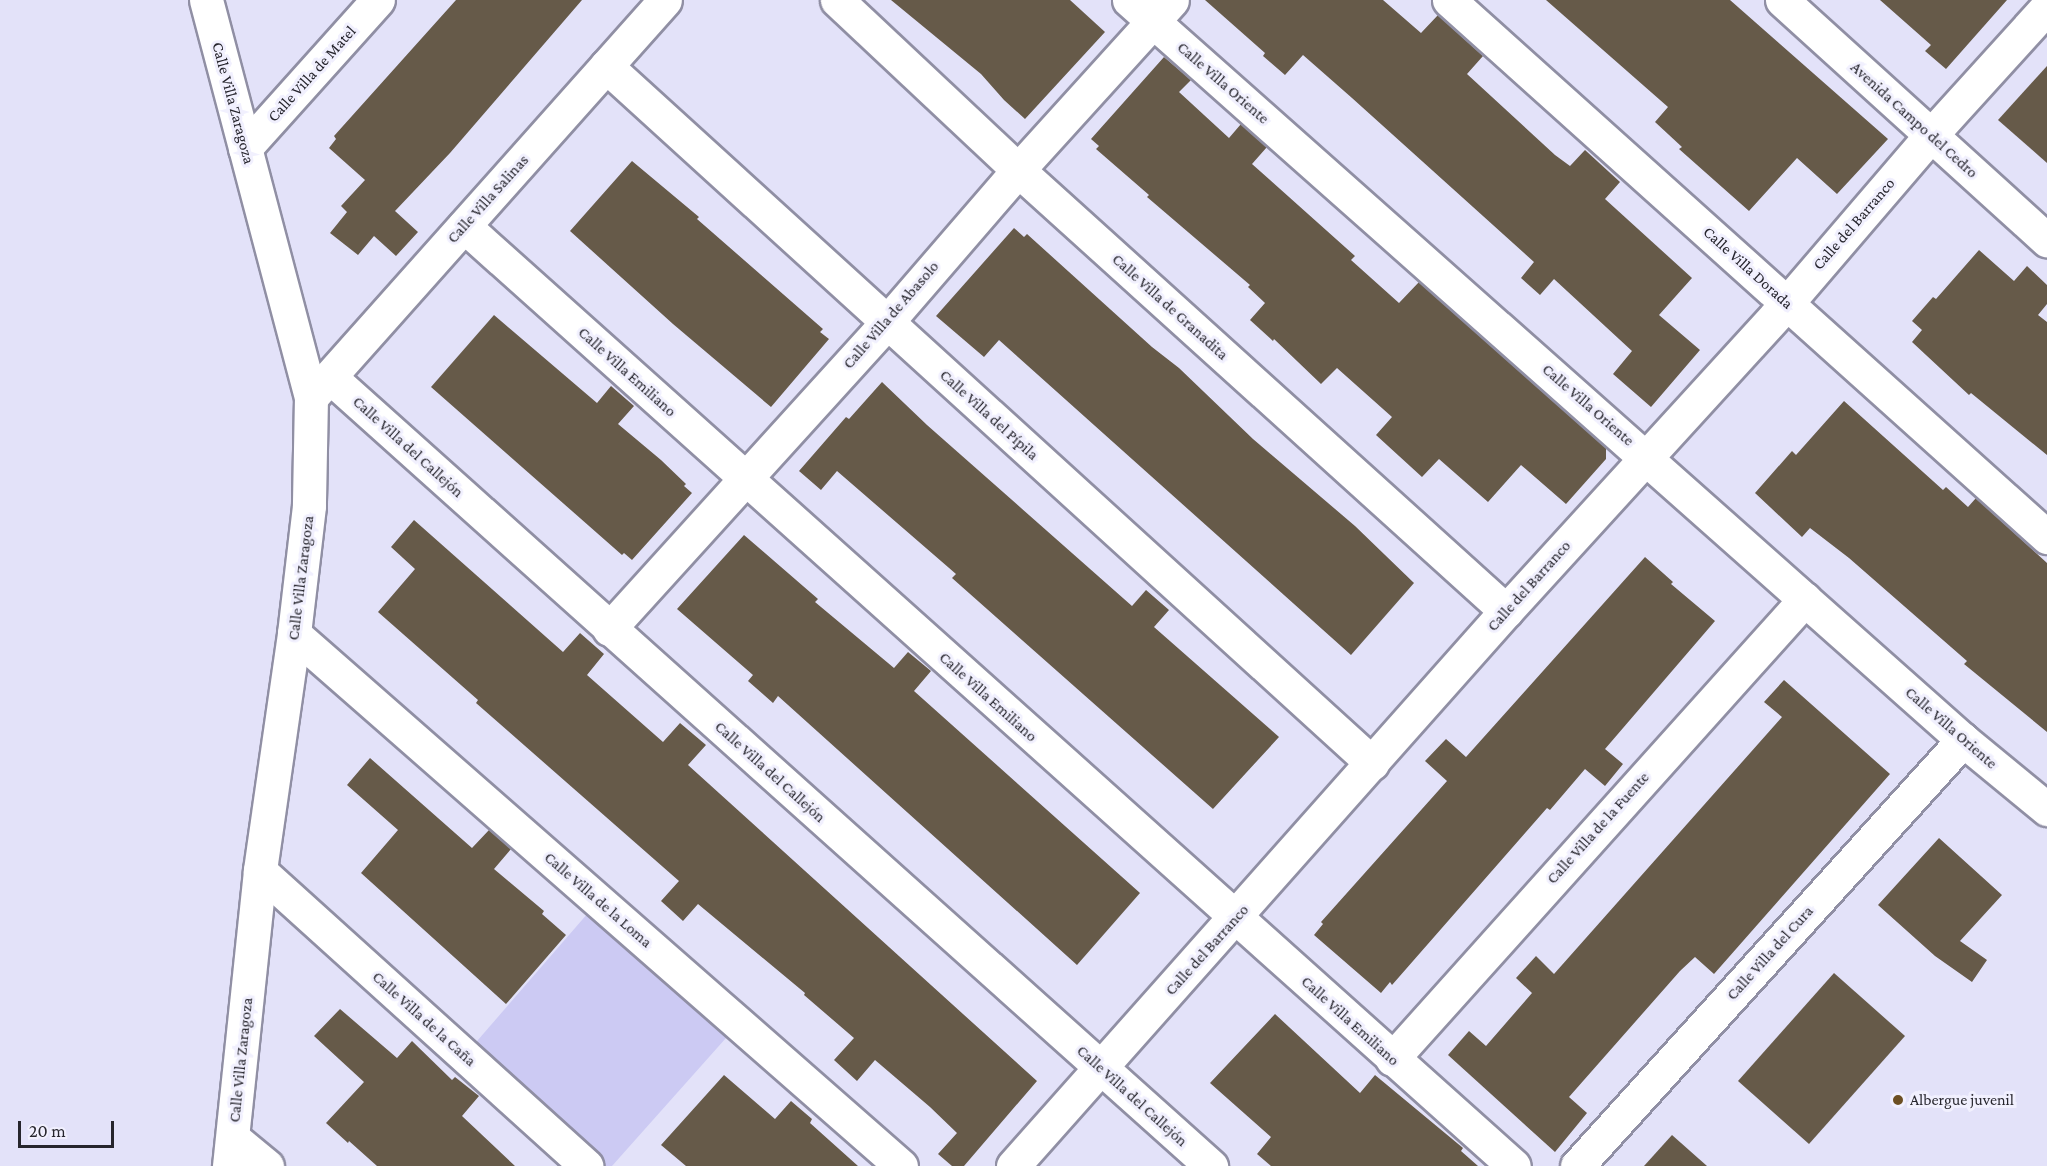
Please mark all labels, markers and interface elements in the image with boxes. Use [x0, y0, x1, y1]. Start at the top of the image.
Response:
street label: Calle Villa de Matel [264, 22, 360, 126]
street label: Calle Villa Oriente [1173, 38, 1273, 128]
street label: Calle Villa Zaragoza [208, 40, 258, 166]
street label: Avenida Campo del Cedro [1847, 58, 1981, 182]
street label: Calle Villa Salinas [443, 151, 533, 247]
street label: Calle del Barranco [1809, 174, 1899, 274]
street label: Calle Villa Dorada [1699, 223, 1797, 313]
street label: Calle Villa de Granadita [1108, 250, 1232, 364]
street label: Calle Villa de Abasolo [839, 257, 943, 373]
street label: Calle Villa Emiliano [574, 323, 680, 421]
street label: Calle Villa Oriente [1538, 360, 1638, 450]
street label: Calle Villa del Pípila [936, 366, 1042, 464]
street label: Calle Villa del Callejón [349, 392, 467, 502]
street label: Calle Villa Zaragoza [284, 515, 318, 641]
street label: Calle del Barranco [1483, 537, 1575, 635]
street label: Calle Villa Emiliano [935, 648, 1041, 746]
street label: Calle Villa Oriente [1901, 683, 2001, 773]
street label: Calle Villa del Callejón [711, 717, 829, 827]
street label: Calle Villa de la Fuente [1543, 768, 1653, 888]
street label: Calle Villa de la Loma [540, 848, 656, 952]
street label: Calle del Barranco [1161, 901, 1253, 999]
street label: Calle Villa del Cura [1723, 902, 1817, 1004]
street label: Calle Villa de la Caña [368, 967, 480, 1071]
street label: Calle Villa Emiliano [1297, 972, 1403, 1070]
street label: Calle Villa Zaragoza [225, 997, 257, 1123]
street label: Calle Villa del Callejón [1073, 1041, 1191, 1151]
place label: Albergue juvenil [1910, 1090, 2014, 1110]
marker: Albergue juvenil [1891, 1093, 1905, 1107]
scale bar [21, 1109, 117, 1147]
text: 20 m [29, 1121, 66, 1141]

